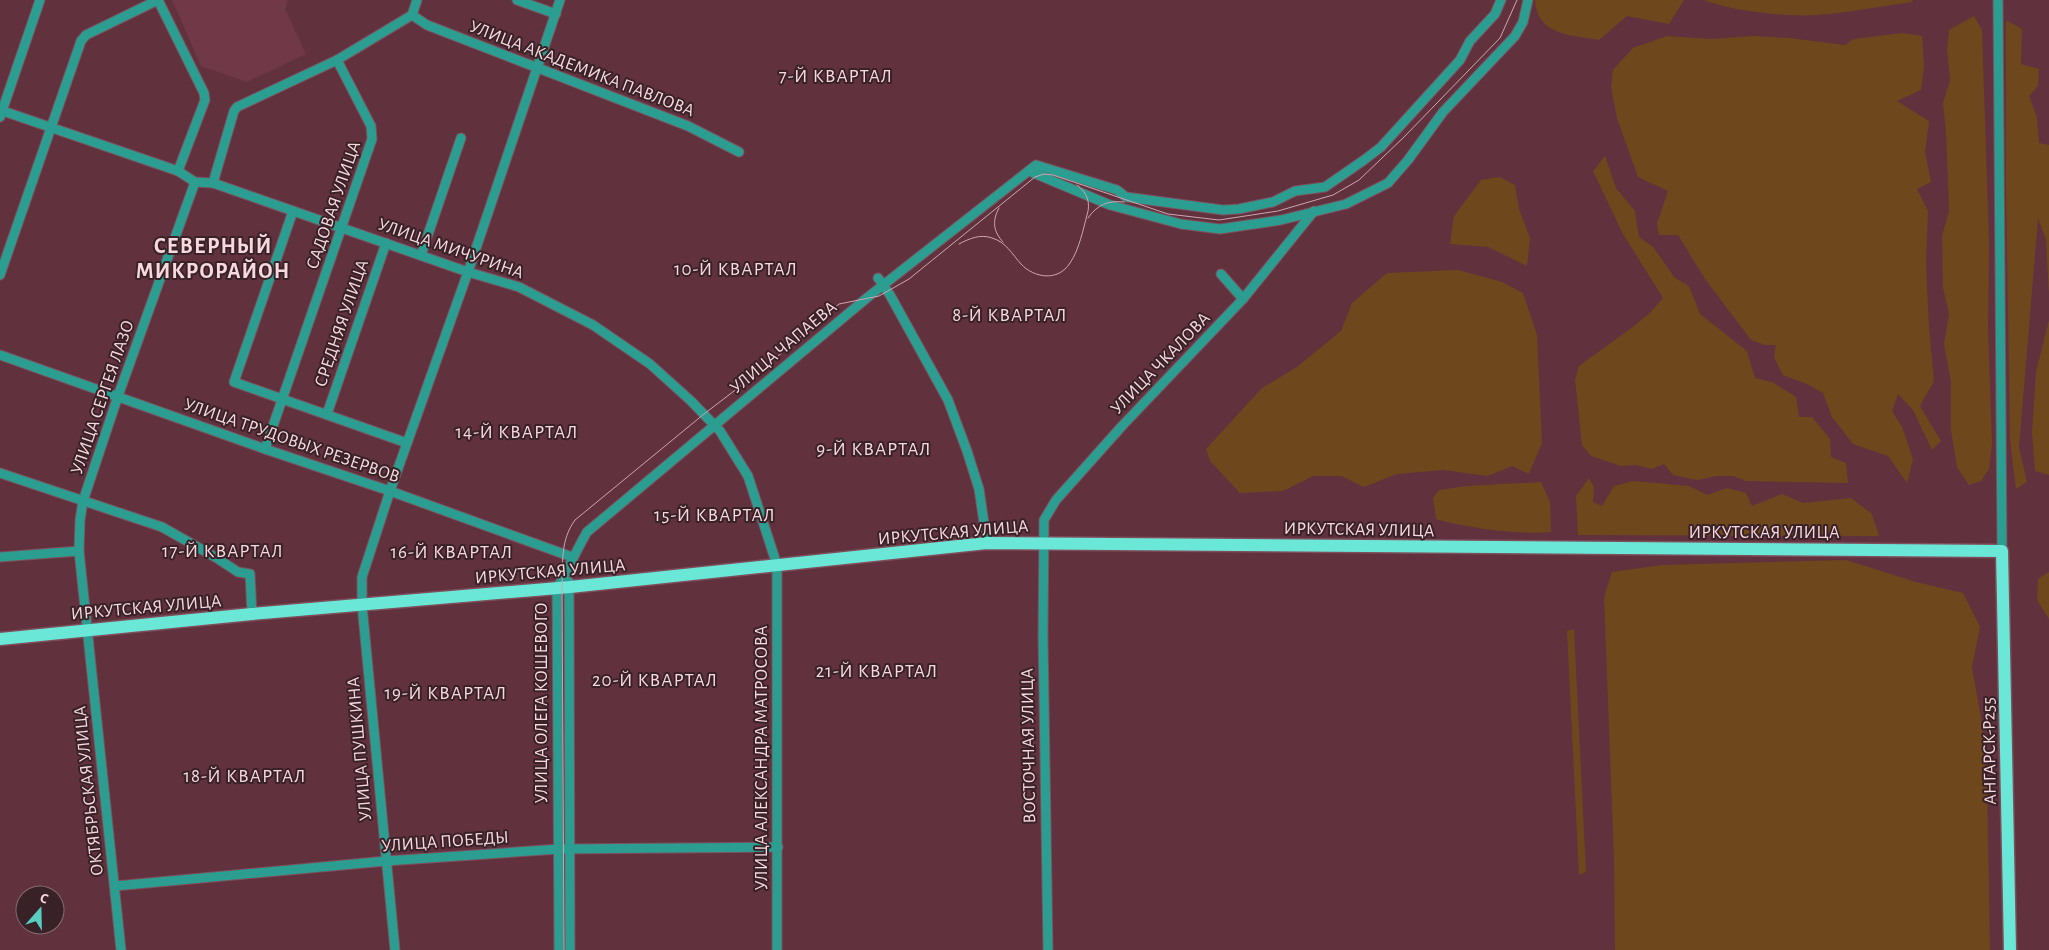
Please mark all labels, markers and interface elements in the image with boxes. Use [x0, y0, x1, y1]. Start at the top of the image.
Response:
street label: УЛИЦА АКАДЕМИКА ПАВЛОВА [467, 18, 697, 120]
district label: 7-Й КВАРТАЛ [779, 66, 893, 86]
street label: САДОВАЯ УЛИЦА [304, 139, 364, 272]
street label: УЛИЦА МИЧУРИНА [375, 216, 526, 282]
district label: СЕВЕРНЫЙ МИКРОРАЙОН [136, 233, 290, 282]
street label: СРЕДНЯЯ УЛИЦА [312, 257, 372, 389]
district label: 10-Й КВАРТАЛ [674, 259, 798, 279]
street label: УЛИЦА ЧАПАЕВА [727, 298, 841, 397]
district label: 8-Й КВАРТАЛ [952, 305, 1068, 325]
street label: УЛИЦА ЧКАЛОВА [1108, 309, 1214, 418]
street label: УЛИЦА СЕРГЕЯ ЛАЗО [68, 318, 138, 477]
street label: УЛИЦА ТРУДОВЫХ РЕЗЕРВОВ [181, 395, 402, 486]
district label: 14-Й КВАРТАЛ [455, 422, 579, 442]
district label: 9-Й КВАРТАЛ [816, 439, 932, 459]
district label: 15-Й КВАРТАЛ [654, 505, 776, 525]
street label: ИРКУТСКАЯ УЛИЦА [877, 517, 1029, 549]
street label: ИРКУТСКАЯ УЛИЦА [1283, 520, 1435, 540]
street label: ИРКУТСКАЯ УЛИЦА [1689, 524, 1840, 542]
district label: 17-Й КВАРТАЛ [162, 541, 284, 561]
district label: 16-Й КВАРТАЛ [391, 542, 513, 562]
street label: ИРКУТСКАЯ УЛИЦА [474, 556, 626, 588]
street label: ИРКУТСКАЯ УЛИЦА [70, 592, 222, 624]
street label: УЛИЦА ОЛЕГА КОШЕВОГО [533, 602, 551, 804]
street label: УЛИЦА АЛЕКСАНДРА МАТРОСОВА [753, 625, 771, 890]
district label: 21-Й КВАРТАЛ [816, 661, 938, 681]
street label: ВОСТОЧНАЯ УЛИЦА [1019, 668, 1039, 824]
district label: 20-Й КВАРТАЛ [592, 670, 718, 690]
street label: УЛИЦА ПУШКИНА [345, 676, 375, 822]
district label: 19-Й КВАРТАЛ [385, 683, 507, 703]
street label: АНГАРСК-Р255 [1980, 697, 2000, 805]
street label: ОКТЯБРЬСКАЯ УЛИЦА [71, 705, 107, 877]
district label: 18-Й КВАРТАЛ [184, 766, 306, 786]
street label: УЛИЦА ПОБЕДЫ [381, 829, 509, 855]
north arrow [15, 885, 65, 935]
text: С [38, 891, 50, 907]

